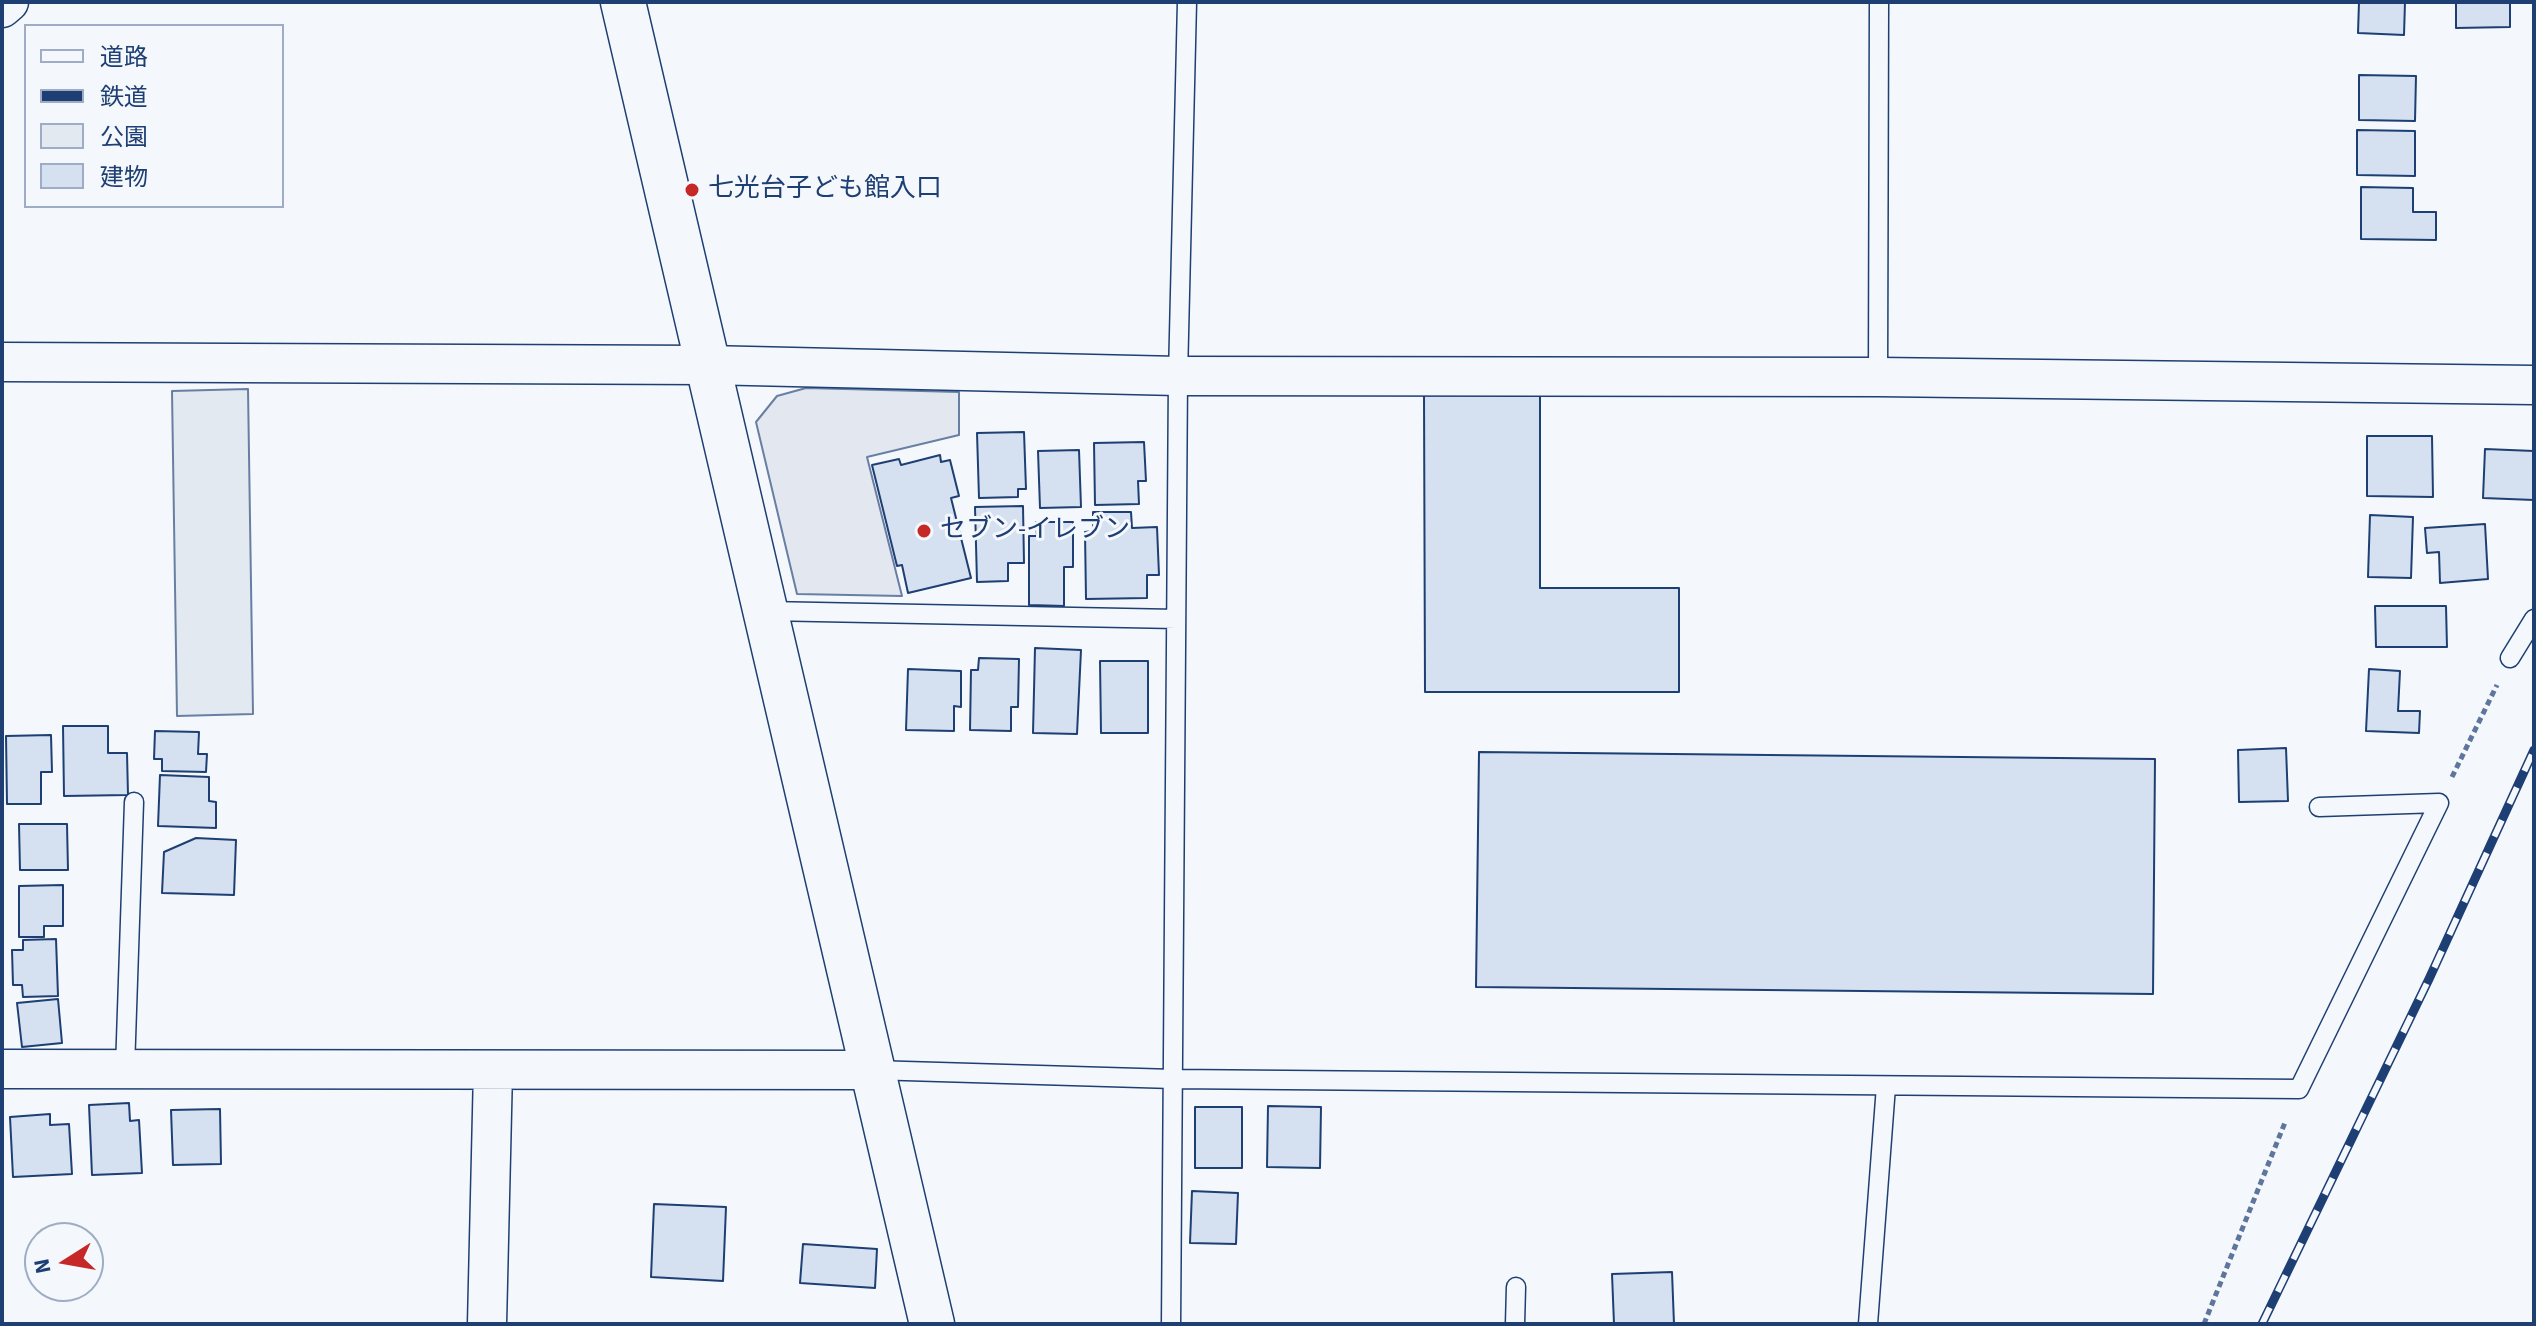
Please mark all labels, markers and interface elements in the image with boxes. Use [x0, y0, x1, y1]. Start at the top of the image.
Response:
legend [24, 24, 284, 208]
text: 道路 [100, 40, 148, 75]
text: 鉄道 [100, 80, 148, 115]
text: 公園 [100, 120, 148, 155]
text: 建物 [100, 160, 148, 195]
place label: 七光台子ども館入口 [708, 174, 942, 206]
marker: 七光台子ども館入口 [683, 181, 701, 199]
place label: セブン-イレブン [940, 515, 1130, 547]
marker: セブン-イレブン [915, 522, 933, 540]
north arrow [24, 1222, 104, 1302]
text: N [25, 1256, 60, 1276]

